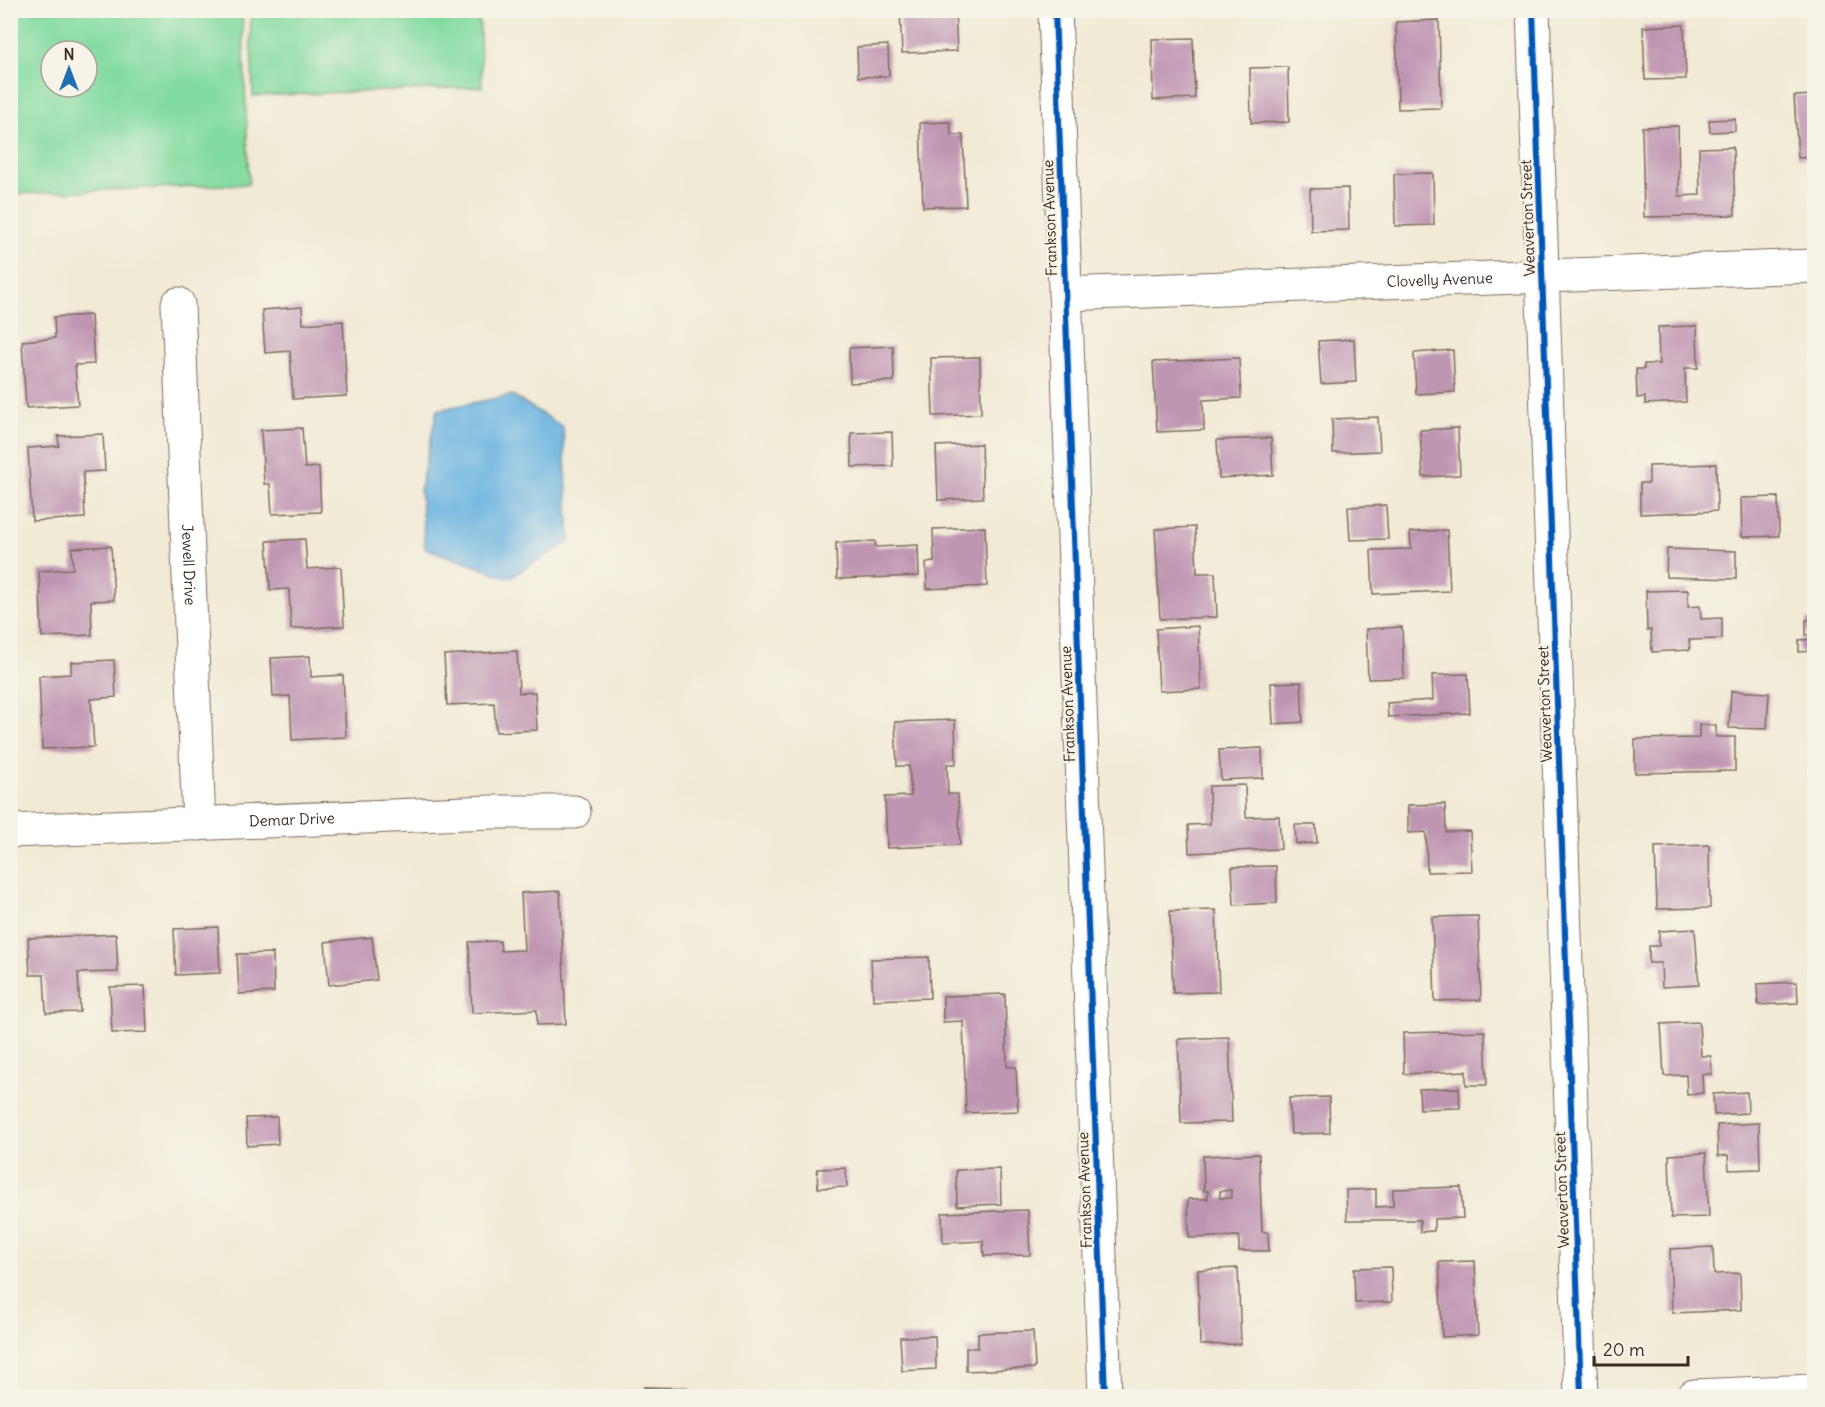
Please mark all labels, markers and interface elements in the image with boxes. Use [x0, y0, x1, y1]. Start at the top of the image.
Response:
north arrow [39, 39, 99, 99]
text: N [63, 44, 75, 64]
street label: Frankson Avenue [1038, 159, 1061, 277]
street label: Weaverton Street [1516, 159, 1539, 277]
street label: Clovelly Avenue [1386, 268, 1493, 291]
street label: Jewell Drive [178, 524, 200, 606]
street label: Frankson Avenue [1056, 645, 1079, 763]
street label: Weaverton Street [1533, 645, 1556, 763]
street label: Demar Drive [249, 808, 335, 831]
street label: Frankson Avenue [1073, 1131, 1096, 1249]
street label: Weaverton Street [1550, 1131, 1573, 1249]
scale bar [1594, 1329, 1688, 1367]
text: 20 m [1603, 1338, 1645, 1361]

